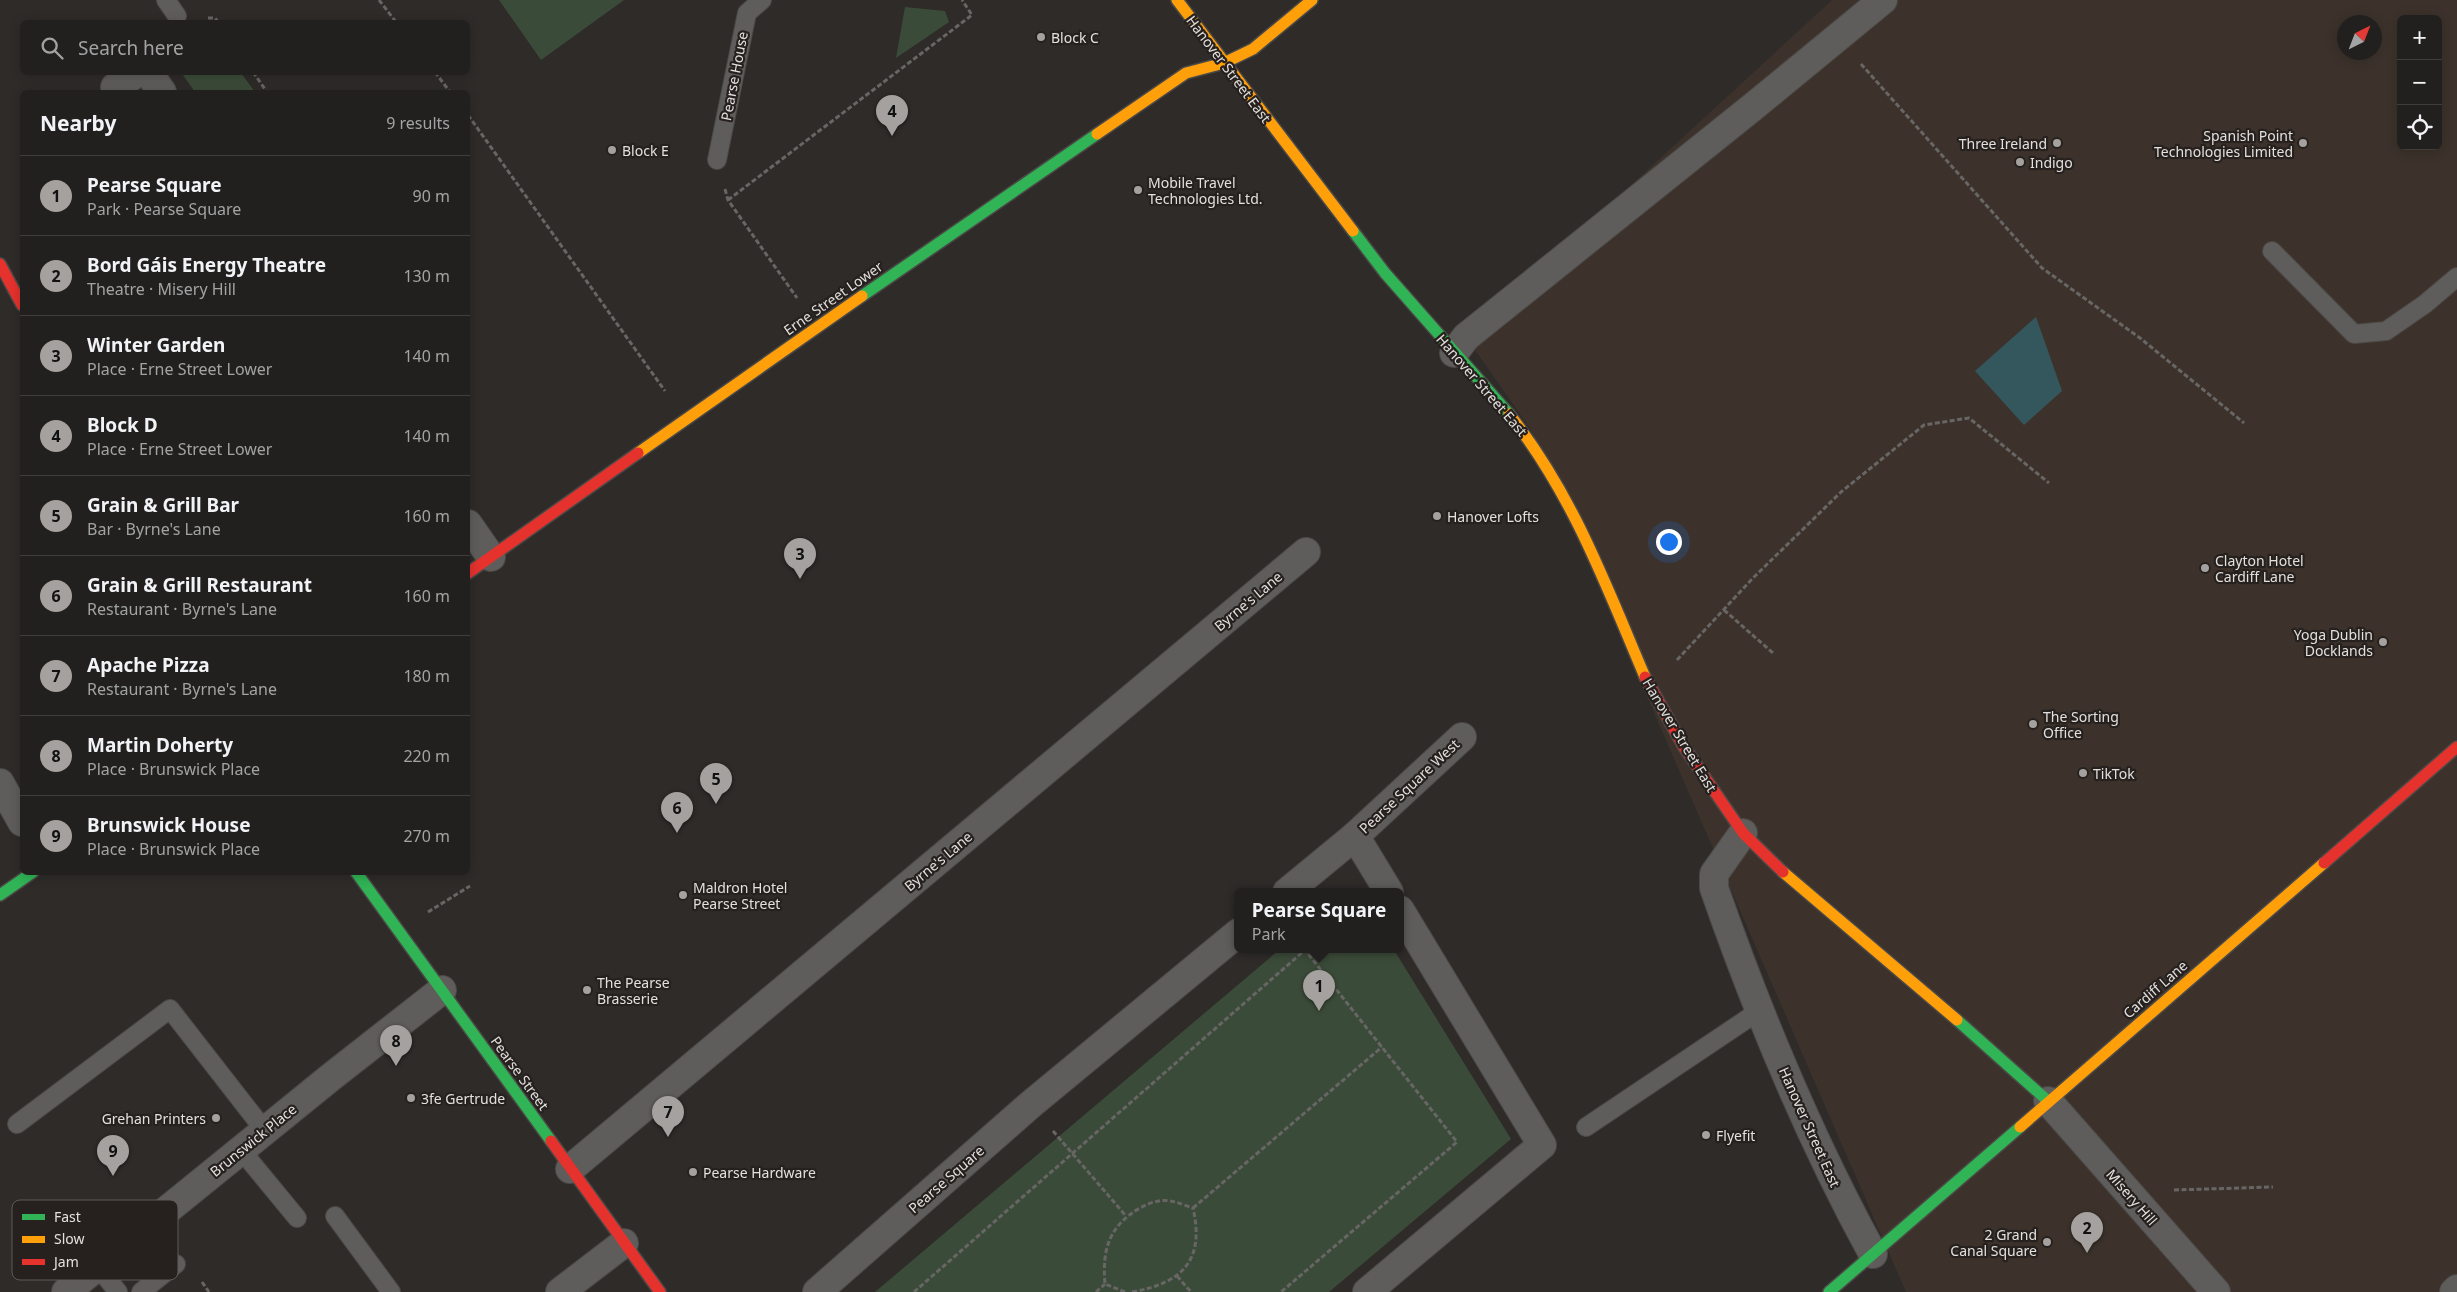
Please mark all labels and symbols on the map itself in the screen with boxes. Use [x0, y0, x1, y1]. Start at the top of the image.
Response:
street label: Hanover Street East [1182, 12, 1276, 126]
north arrow [2337, 15, 2382, 60]
place label: Block C [1051, 28, 1099, 47]
street label: Pearse House [716, 30, 752, 122]
marker: Block C [1035, 31, 1047, 43]
pin: 4 [876, 95, 908, 136]
place label: Spanish Point Technologies Limited [2154, 126, 2293, 161]
place label: Three Ireland [1959, 134, 2047, 153]
marker: Three Ireland [2051, 137, 2063, 149]
marker: Spanish Point Technologies Limited [2297, 137, 2309, 149]
place label: Block E [622, 141, 669, 160]
marker: Block E [606, 144, 618, 156]
place label: Indigo [2030, 153, 2073, 172]
marker: Indigo [2014, 156, 2026, 168]
place label: Mobile Travel Technologies Ltd. [1148, 173, 1263, 208]
marker: Mobile Travel Technologies Ltd. [1132, 184, 1144, 196]
street label: Erne Street Lower [780, 257, 886, 339]
street label: Hanover Street East [1432, 330, 1532, 440]
place label: Hanover Lofts [1447, 507, 1539, 526]
marker: Hanover Lofts [1431, 510, 1443, 522]
your location [1656, 529, 1682, 555]
pin: 3 [784, 538, 816, 579]
place label: Clayton Hotel Cardiff Lane [2215, 551, 2304, 586]
marker: Clayton Hotel Cardiff Lane [2199, 562, 2211, 574]
street label: Byrne's Lane [1210, 567, 1286, 635]
place label: Yoga Dublin Docklands [2294, 625, 2373, 660]
marker: Yoga Dublin Docklands [2377, 636, 2389, 648]
street label: Hanover Street East [1638, 675, 1722, 795]
place label: The Sorting Office [2043, 707, 2119, 742]
marker: The Sorting Office [2027, 718, 2039, 730]
street label: Pearse Square West [1355, 735, 1463, 837]
pin: 5 [700, 763, 732, 804]
place label: TikTok [2093, 764, 2135, 783]
marker: TikTok [2077, 767, 2089, 779]
pin: 6 [661, 792, 693, 833]
street label: Byrne's Lane [900, 827, 976, 895]
place label: Maldron Hotel Pearse Street [693, 878, 787, 913]
marker: Maldron Hotel Pearse Street [677, 889, 689, 901]
street label: Cardiff Lane [2119, 956, 2191, 1022]
pin: 1 [1303, 970, 1335, 1011]
place label: The Pearse Brasserie [597, 973, 670, 1008]
marker: The Pearse Brasserie [581, 984, 593, 996]
pin: 8 [380, 1025, 412, 1066]
street label: Pearse Street [487, 1032, 553, 1114]
street label: Hanover Street East [1775, 1064, 1845, 1190]
place label: 3fe Gertrude [421, 1089, 505, 1108]
marker: 3fe Gertrude [405, 1092, 417, 1104]
pin: 7 [652, 1096, 684, 1137]
street label: Brunswick Place [206, 1099, 300, 1181]
place label: Grehan Printers [102, 1109, 206, 1128]
marker: Grehan Printers [210, 1112, 222, 1124]
place label: Flyefit [1716, 1126, 1755, 1145]
marker: Flyefit [1700, 1129, 1712, 1141]
pin: 9 [97, 1135, 129, 1176]
street label: Pearse Square [904, 1141, 988, 1217]
place label: Pearse Hardware [703, 1163, 816, 1182]
street label: Misery Hill [2102, 1165, 2162, 1229]
marker: Pearse Hardware [687, 1166, 699, 1178]
legend [12, 1200, 178, 1280]
text: Fast [54, 1207, 81, 1226]
pin: 2 [2071, 1212, 2103, 1253]
place label: 2 Grand Canal Square [1950, 1225, 2037, 1260]
text: Slow [54, 1229, 85, 1248]
marker: 2 Grand Canal Square [2041, 1236, 2053, 1248]
text: Jam [52, 1252, 79, 1271]

